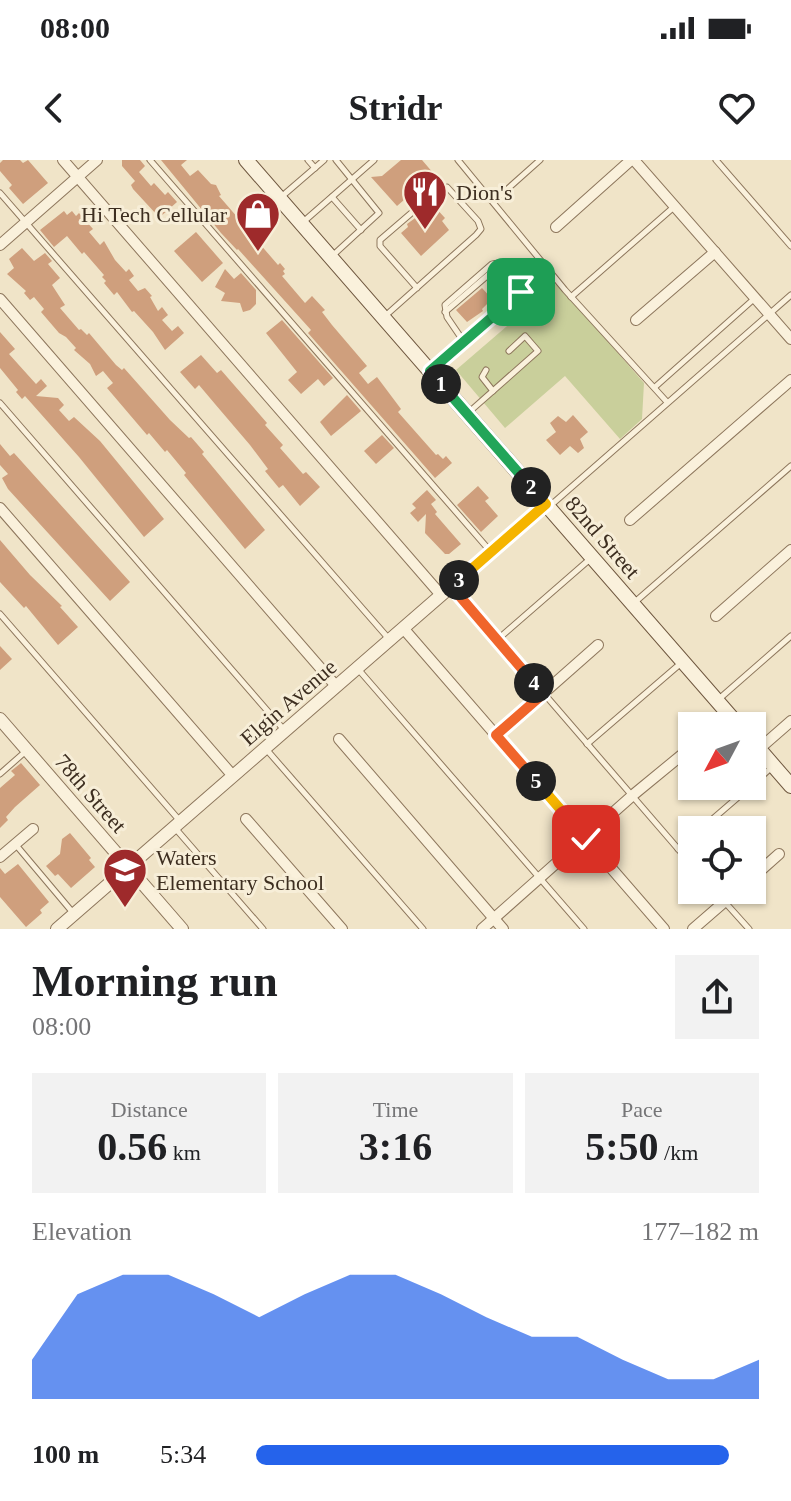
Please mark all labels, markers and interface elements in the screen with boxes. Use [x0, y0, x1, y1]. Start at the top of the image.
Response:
text: 08:00 [40, 11, 110, 44]
icon: back [32, 86, 76, 130]
icon: heart [715, 86, 759, 130]
text: Stridr [349, 88, 443, 128]
restaurant icon: Dion's [401, 168, 449, 231]
place label: Dion's [456, 180, 513, 205]
shop icon: Hi Tech Cellular [234, 190, 282, 253]
place label: Hi Tech Cellular [81, 202, 228, 227]
pin [487, 258, 555, 326]
icon: arrive [499, 270, 543, 314]
pin: 1 [421, 364, 461, 404]
text: 1 [436, 371, 447, 396]
pin: 2 [511, 467, 551, 507]
text: 2 [526, 474, 537, 499]
street label: 82nd Street [560, 491, 645, 584]
pin: 3 [439, 560, 479, 600]
text: 3 [454, 567, 465, 592]
street label: Elgin Avenue [235, 654, 341, 751]
pin: 4 [514, 663, 554, 703]
text: 4 [529, 670, 540, 695]
north arrow [678, 712, 766, 800]
map controls [678, 712, 766, 904]
street label: 78th Street [50, 749, 132, 838]
pin: 5 [516, 761, 556, 801]
text: 5 [531, 768, 542, 793]
pin [552, 805, 620, 873]
button: locate [678, 816, 766, 904]
icon: check [564, 817, 608, 861]
place label: Waters Elementary School [156, 845, 324, 895]
school or university icon: Waters Elementary School [101, 846, 149, 909]
button: share [675, 955, 759, 1039]
text: Morning run [32, 957, 278, 1006]
text: 08:00 [32, 1012, 91, 1041]
text: Distance [111, 1097, 188, 1122]
text: Time [373, 1097, 418, 1122]
text: Pace [621, 1097, 663, 1122]
text: 0.56 [97, 1124, 167, 1169]
text: 3:16 [359, 1124, 432, 1169]
text: 5:50 [585, 1124, 659, 1169]
text: km [167, 1140, 201, 1165]
text: /km [659, 1140, 698, 1165]
text: Elevation [32, 1217, 132, 1246]
text: 177–182 m [641, 1217, 759, 1246]
text: 100 m [32, 1440, 99, 1469]
text: 5:34 [160, 1440, 206, 1469]

